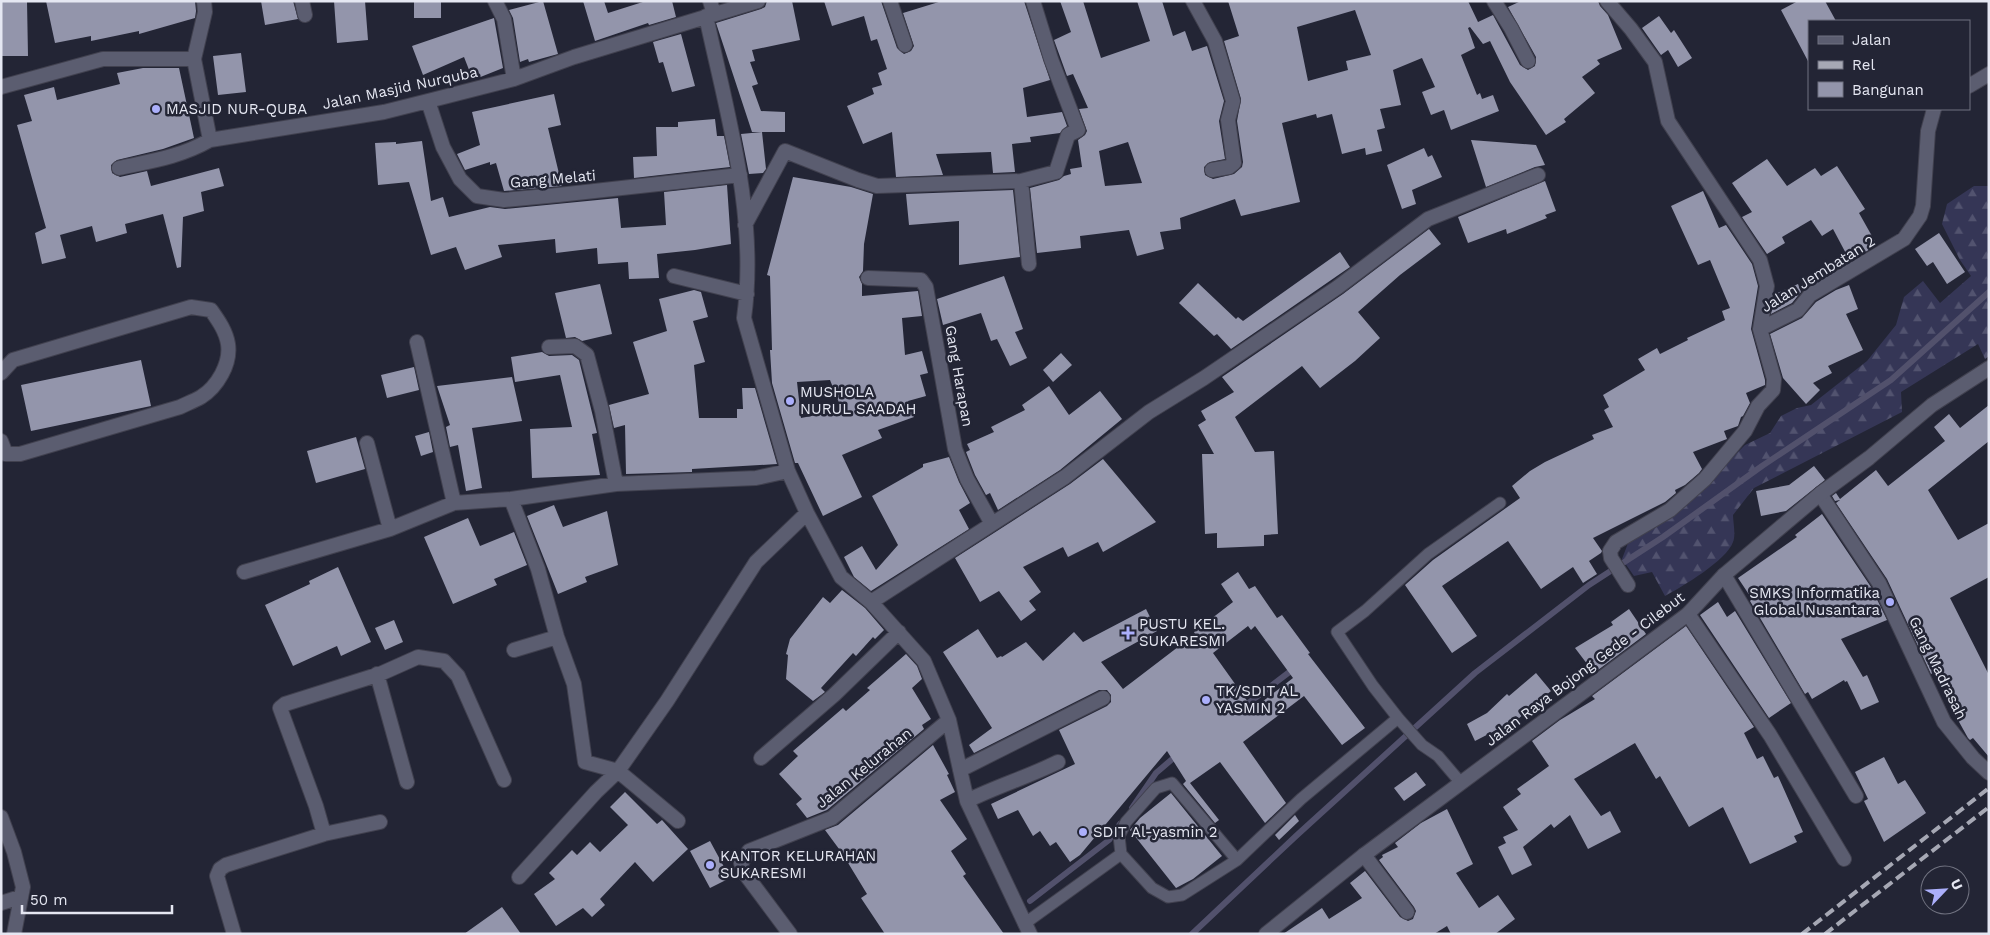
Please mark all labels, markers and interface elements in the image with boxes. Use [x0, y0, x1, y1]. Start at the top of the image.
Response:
legend [1808, 20, 1970, 110]
text: Jalan [1852, 31, 1891, 49]
text: Rel [1852, 56, 1875, 74]
street label: Jalan Masjid Nurquba [321, 63, 480, 113]
text: Bangunan [1852, 81, 1924, 99]
place label: MASJID NUR-QUBA [166, 100, 307, 118]
marker: MASJID NUR-QUBA [150, 103, 162, 115]
street label: Gang Melati [509, 166, 597, 192]
street label: Jalan Jembatan 2 [1758, 232, 1878, 316]
street label: Gang Harapan [941, 324, 977, 428]
place label: MUSHOLA NURUL SAADAH [800, 383, 917, 418]
marker: MUSHOLA NURUL SAADAH [784, 395, 796, 407]
place label: SMKS Informatika Global Nusantara [1749, 584, 1881, 619]
street label: Jalan Raya Bojong Gede - Cilebut [1482, 588, 1689, 750]
marker: SMKS Informatika Global Nusantara [1884, 596, 1896, 608]
street label: Gang Madrasah [1905, 614, 1971, 722]
place label: PUSTU KEL. SUKARESMI [1139, 615, 1225, 650]
marker: PUSTU KEL. SUKARESMI [1121, 626, 1135, 640]
place label: TK/SDIT AL YASMIN 2 [1216, 682, 1298, 717]
marker: TK/SDIT AL YASMIN 2 [1200, 694, 1212, 706]
street label: Jalan Kelurahan [813, 724, 915, 812]
place label: SDIT Al-yasmin 2 [1093, 823, 1218, 841]
marker: SDIT Al-yasmin 2 [1077, 826, 1089, 838]
place label: KANTOR KELURAHAN SUKARESMI [720, 847, 876, 882]
marker: KANTOR KELURAHAN SUKARESMI [704, 859, 716, 871]
north arrow [1920, 865, 1970, 915]
text: U [1947, 877, 1966, 892]
scale bar [22, 882, 172, 914]
text: 50 m [30, 891, 67, 909]

